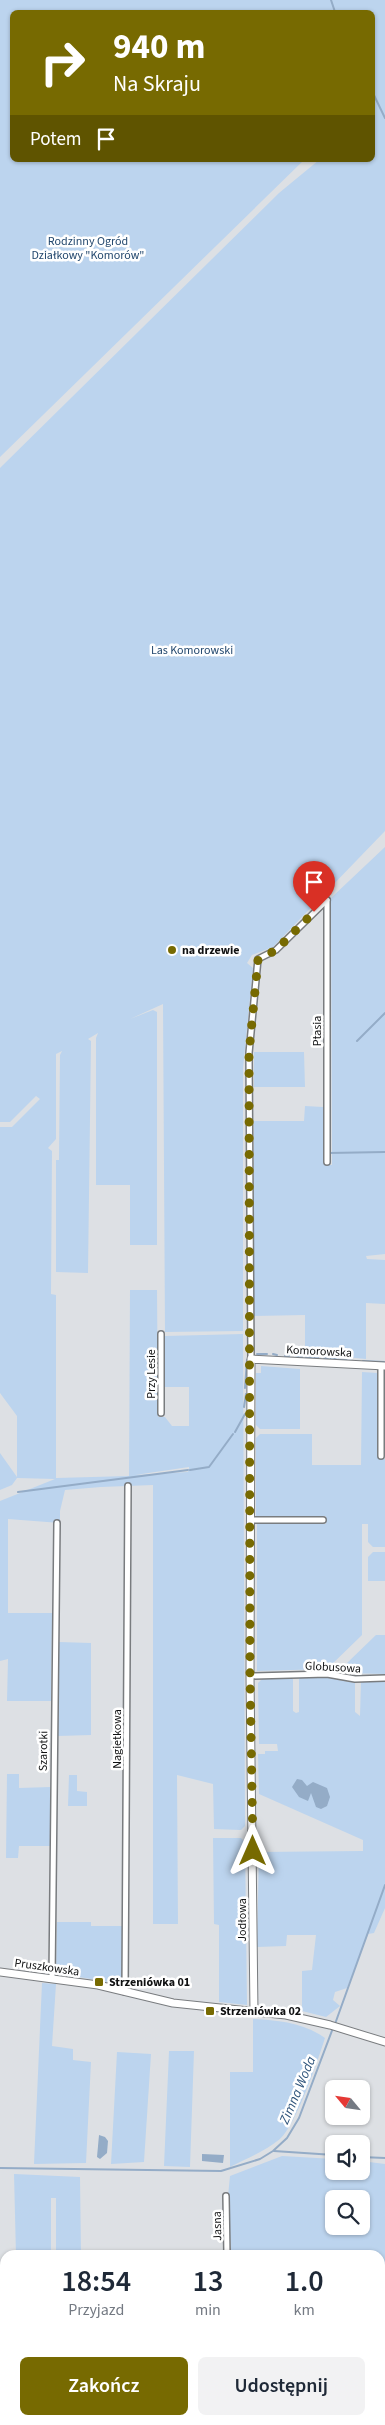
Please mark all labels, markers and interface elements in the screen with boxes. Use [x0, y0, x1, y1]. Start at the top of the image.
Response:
text: 940 m [113, 22, 205, 72]
icon: right [30, 30, 95, 95]
text: Na Skraju [113, 68, 201, 100]
icon: arrive [92, 125, 120, 153]
text: Potem [30, 126, 82, 153]
park label: Rodzinny Ogród Działkowy "Komorów" [32, 233, 144, 264]
park label: Las Komorowski [151, 642, 233, 659]
pin [293, 861, 335, 912]
icon: arrive [300, 868, 328, 896]
place label: na drzewie [182, 942, 240, 959]
marker: na drzewie [166, 944, 178, 956]
street label: Ptasia [309, 1016, 326, 1046]
street label: Komorowska [286, 1341, 352, 1362]
street label: Przy Lesie [143, 1349, 160, 1399]
street label: Globusowa [304, 1658, 361, 1677]
street label: Nagietkowa [109, 1709, 126, 1769]
street label: Szarotki [35, 1731, 52, 1771]
position arrow [226, 1824, 278, 1876]
street label: Jodłowa [234, 1898, 251, 1942]
street label: Pruszkowska [13, 1955, 80, 1980]
place label: Strzeniówka 01 [109, 1974, 190, 1991]
marker: Strzeniówka 01 [93, 1976, 105, 1988]
place label: Strzeniówka 02 [220, 2003, 301, 2020]
marker: Strzeniówka 02 [204, 2005, 216, 2017]
water label: Zimna Woda [274, 2053, 321, 2128]
north arrow [325, 2080, 370, 2125]
map controls [325, 2080, 370, 2235]
button: sound [325, 2135, 370, 2180]
button: search [325, 2190, 370, 2235]
street label: Jasna [209, 2211, 226, 2241]
text: 18:54 [61, 2260, 131, 2303]
text: 13 [193, 2260, 223, 2303]
text: 1.0 [285, 2260, 324, 2303]
text: Przyjazd [68, 2299, 124, 2321]
text: min [195, 2299, 221, 2321]
text: km [294, 2299, 315, 2321]
button: Zakończ [20, 2357, 188, 2415]
button: Udostępnij [198, 2357, 365, 2415]

